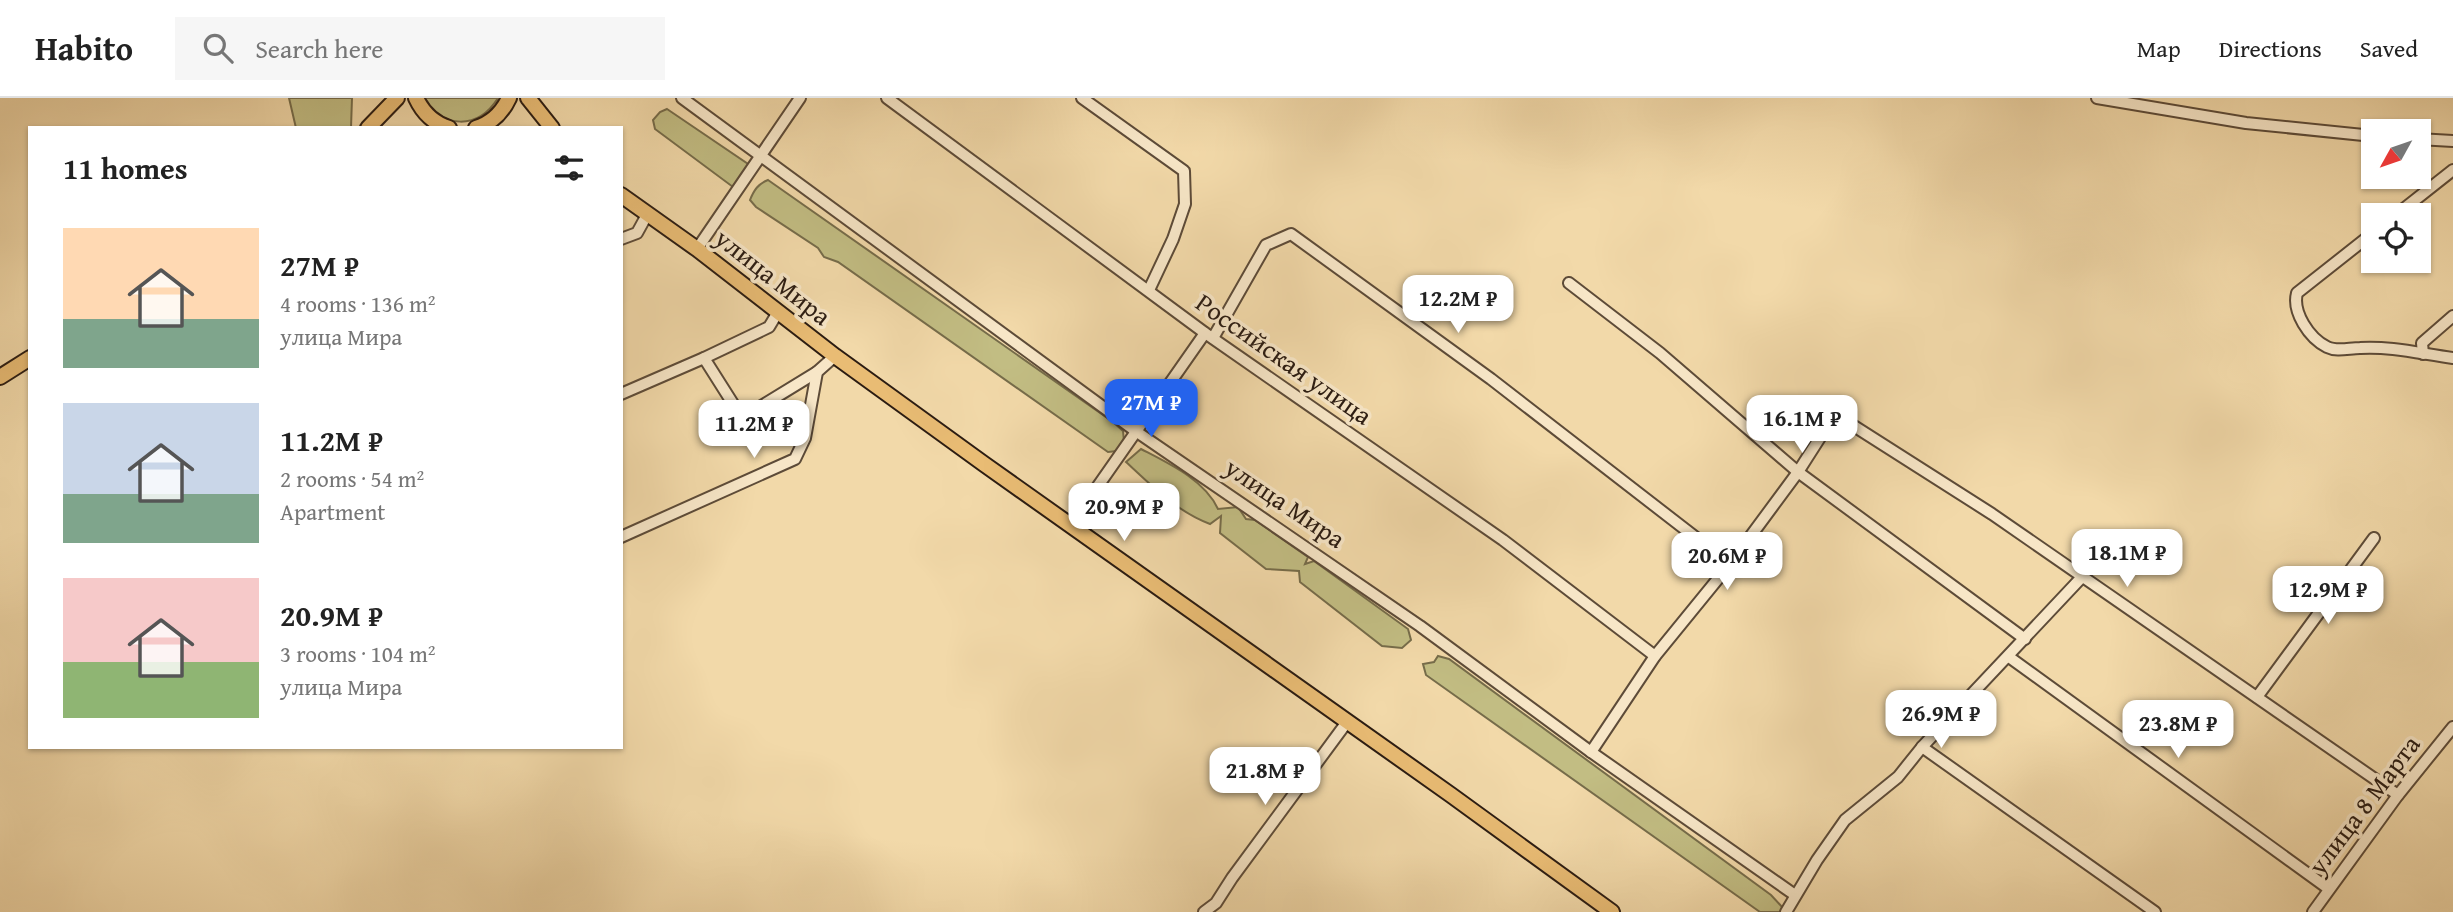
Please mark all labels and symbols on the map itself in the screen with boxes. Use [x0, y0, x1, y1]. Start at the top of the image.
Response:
north arrow [2361, 119, 2431, 189]
street label: улица Мира [706, 218, 840, 335]
pin: 12.2M ₽ [1393, 275, 1523, 335]
street label: Российская улица [1188, 283, 1381, 435]
pin: 27M ₽ [1102, 380, 1200, 439]
pin: 16.1M ₽ [1737, 396, 1867, 455]
pin: 11.2M ₽ [689, 400, 819, 460]
street label: улица Мира [1216, 447, 1354, 558]
pin: 20.9M ₽ [1059, 484, 1189, 543]
pin: 18.1M ₽ [2062, 530, 2192, 589]
pin: 20.6M ₽ [1662, 532, 1792, 592]
pin: 12.9M ₽ [2263, 566, 2393, 626]
pin: 26.9M ₽ [1876, 690, 2006, 750]
pin: 23.8M ₽ [2113, 700, 2243, 760]
street label: улица 8 Марта [2298, 726, 2429, 883]
pin: 21.8M ₽ [1200, 748, 1330, 807]

